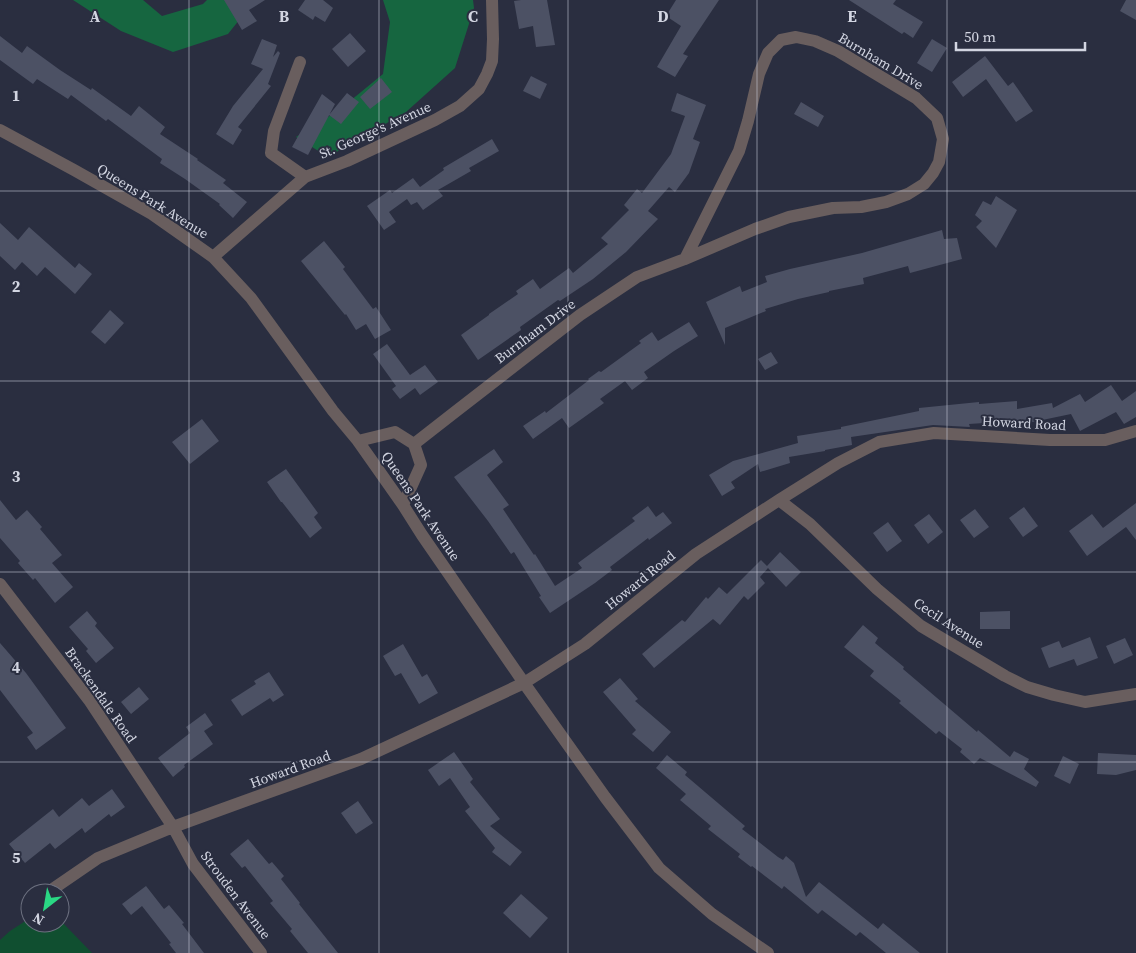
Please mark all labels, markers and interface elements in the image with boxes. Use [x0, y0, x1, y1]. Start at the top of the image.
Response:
text: A [90, 5, 101, 27]
text: B [279, 5, 290, 27]
text: C [468, 5, 478, 27]
text: D [657, 5, 669, 27]
text: E [847, 5, 857, 27]
scale bar [956, 20, 1085, 52]
text: 50 m [964, 26, 996, 47]
street label: Burnham Drive [835, 28, 927, 94]
text: 1 [12, 84, 20, 106]
street label: St. George's Avenue [316, 96, 434, 164]
street label: Queens Park Avenue [93, 159, 213, 243]
text: 2 [12, 275, 21, 297]
street label: Burnham Drive [491, 294, 579, 368]
street label: Howard Road [981, 411, 1067, 435]
street label: Queens Park Avenue [377, 447, 465, 565]
text: 3 [12, 465, 21, 487]
street label: Howard Road [601, 546, 679, 614]
street label: Cecil Avenue [910, 593, 988, 653]
street label: Brackendale Road [61, 643, 142, 747]
text: 4 [12, 656, 21, 678]
street label: Howard Road [247, 745, 333, 793]
text: 5 [12, 846, 21, 868]
street label: Strouden Avenue [196, 847, 276, 943]
north arrow [20, 883, 70, 933]
text: N [29, 908, 48, 930]

